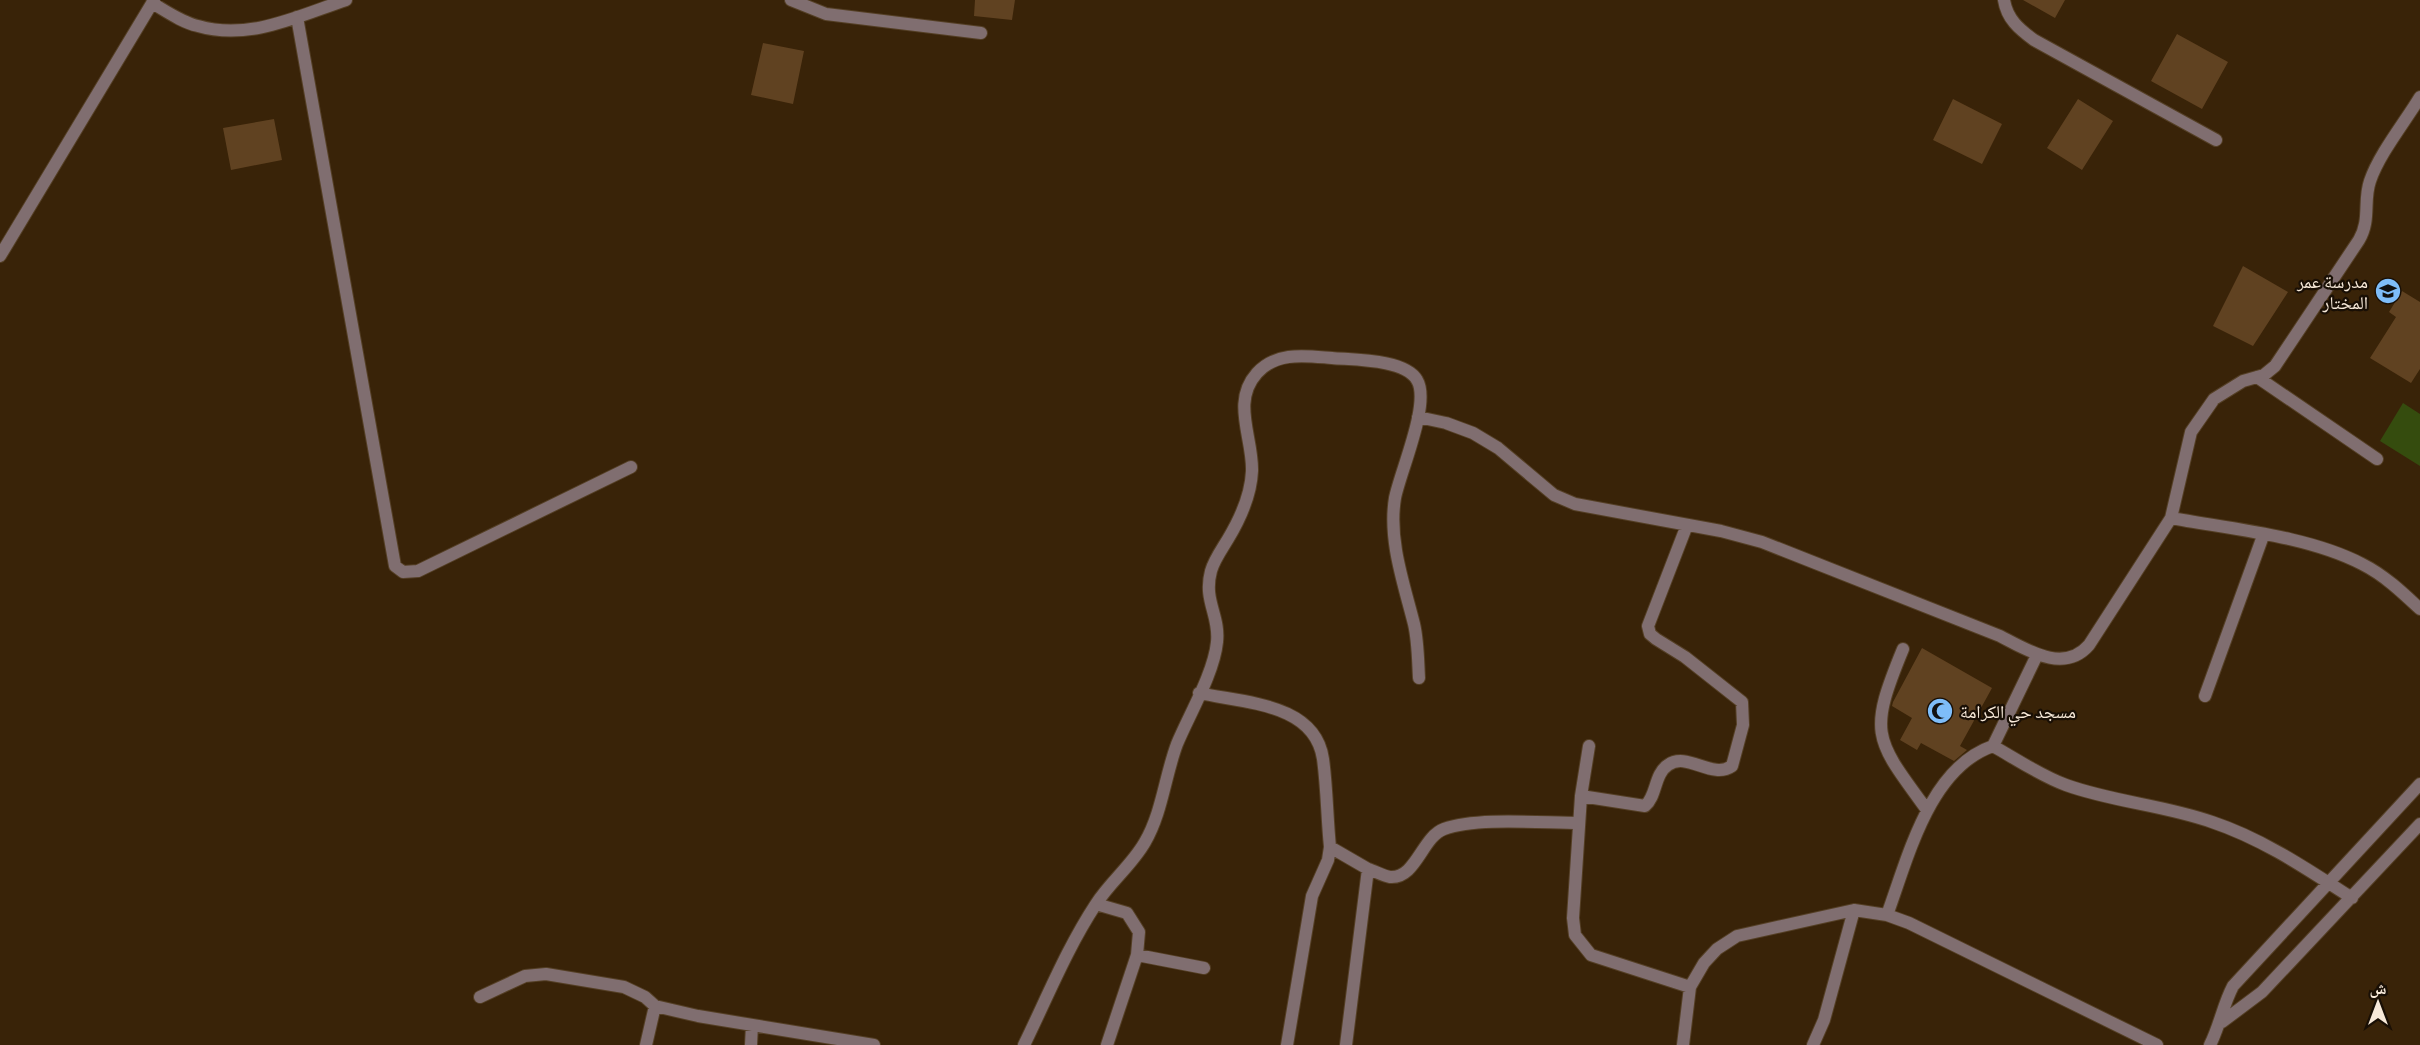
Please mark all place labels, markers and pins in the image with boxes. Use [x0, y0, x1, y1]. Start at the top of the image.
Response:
place label: مدرسة عمر المختار [2296, 270, 2368, 313]
school or university icon: مدرسة عمر المختار [2373, 276, 2403, 306]
mosque icon: مسجد حي الكرامة [1925, 696, 1955, 726]
place label: مسجد حي الكرامة [1960, 700, 2076, 727]

